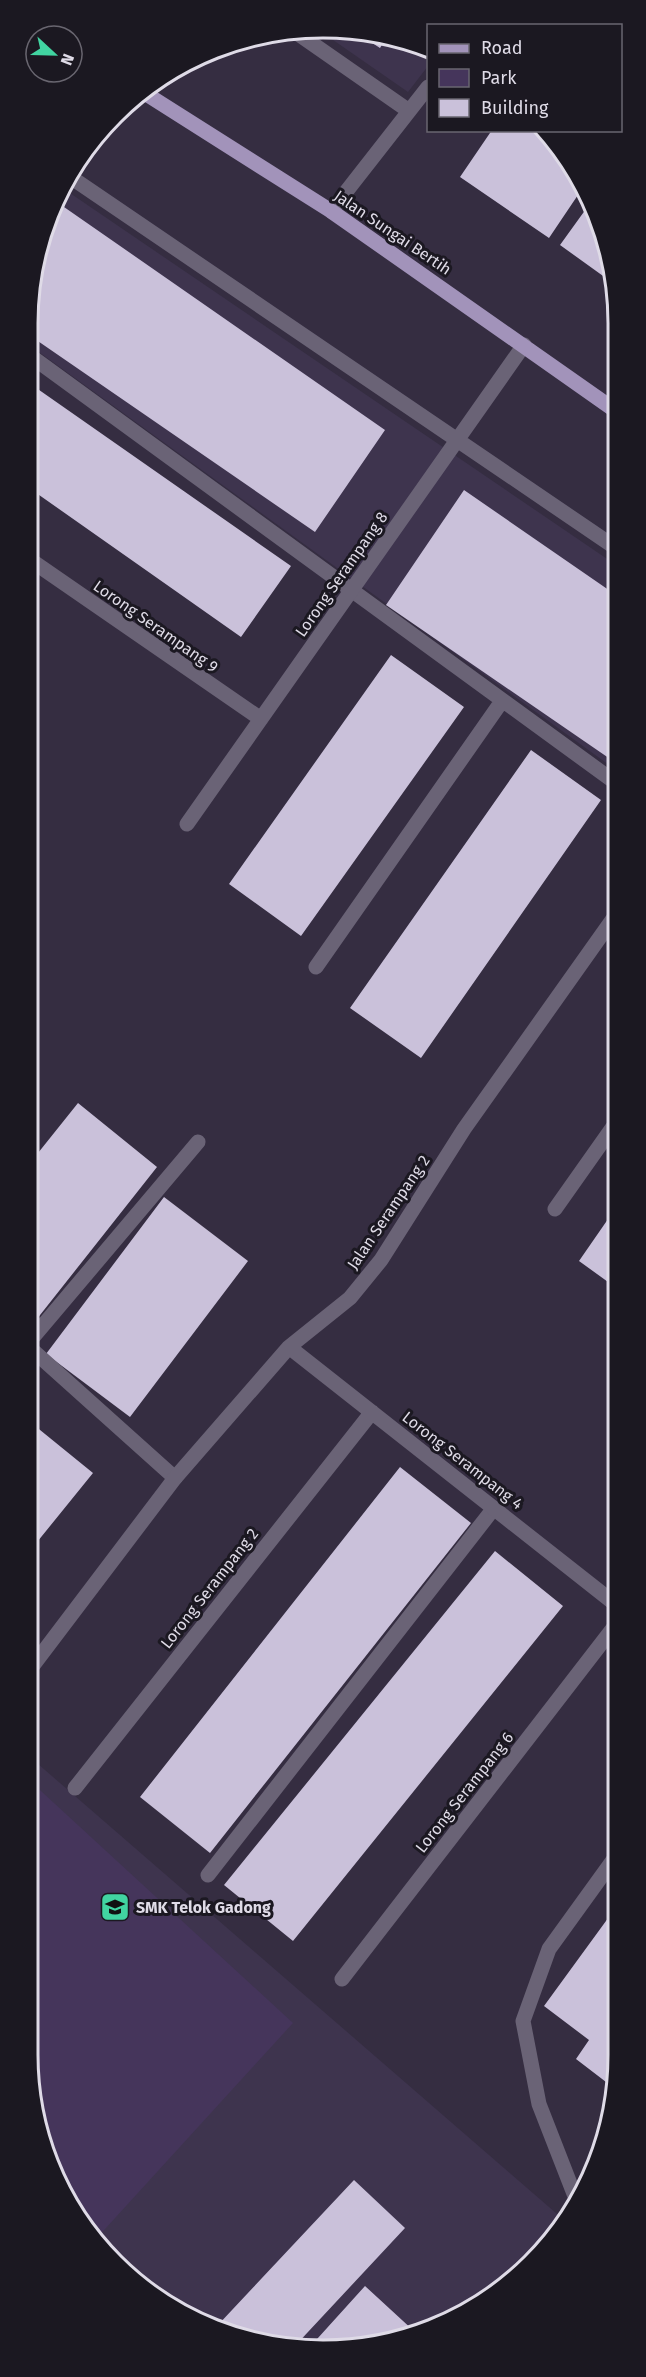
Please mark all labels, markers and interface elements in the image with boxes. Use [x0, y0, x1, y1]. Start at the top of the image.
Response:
north arrow [24, 24, 84, 84]
legend [427, 24, 622, 132]
text: Road [481, 37, 523, 59]
text: N [57, 51, 78, 68]
text: Park [481, 67, 517, 89]
text: Building [481, 97, 549, 119]
street label: Jalan Sungai Bertih [330, 186, 455, 279]
street label: Lorong Serampang 8 [291, 508, 392, 640]
street label: Lorong Serampang 9 [90, 576, 222, 677]
street label: Jalan Serampang 2 [343, 1151, 434, 1273]
street label: Lorong Serampang 4 [399, 1407, 527, 1514]
street label: Lorong Serampang 2 [157, 1524, 262, 1652]
street label: Lorong Serampang 6 [411, 1728, 517, 1856]
school or university icon: SMK Telok Gadong [99, 1891, 131, 1923]
place label: SMK Telok Gadong [136, 1898, 271, 1917]

